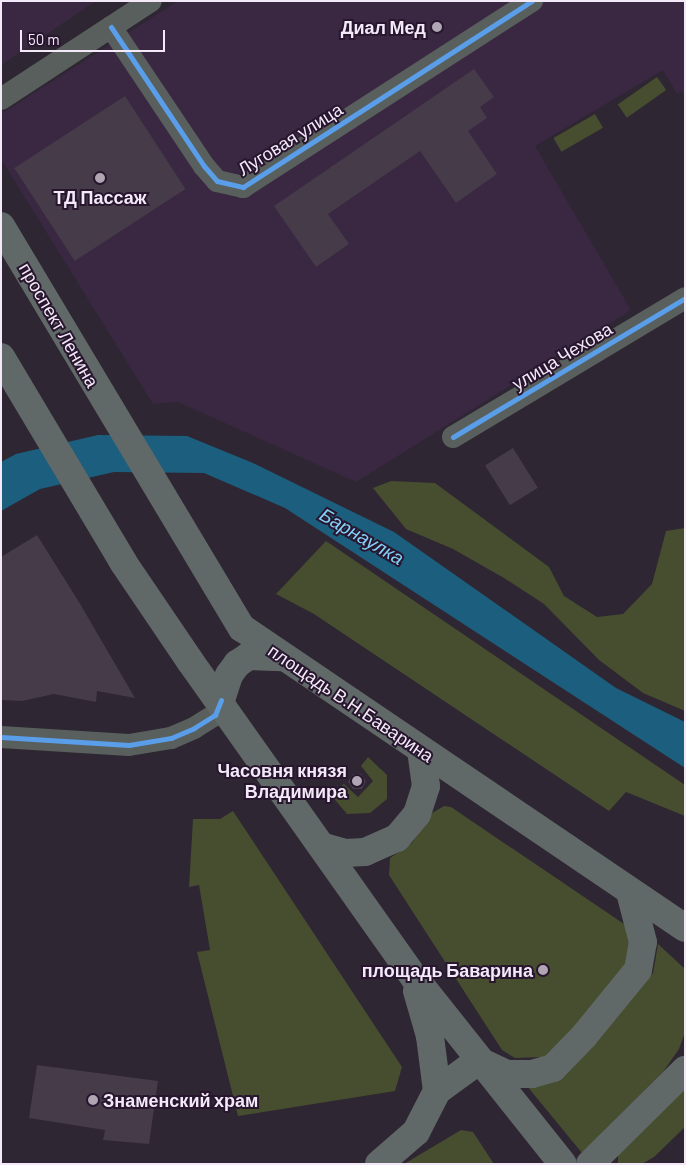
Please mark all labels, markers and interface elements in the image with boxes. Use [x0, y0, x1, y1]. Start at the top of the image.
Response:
place label: Диал Мед [341, 16, 426, 38]
scale bar [22, 20, 168, 52]
marker: Диал Мед [430, 20, 444, 34]
text: 50 m [28, 30, 60, 48]
street label: Луговая улица [234, 98, 346, 180]
marker: ТД Пассаж [94, 172, 106, 184]
place label: ТД Пассаж [54, 186, 146, 208]
street label: проспект Ленина [15, 259, 103, 391]
street label: улица Чехова [508, 318, 616, 394]
water label: Барнаулка [316, 503, 408, 569]
street label: площадь В.Н.Баварина [264, 640, 438, 766]
place label: Часовня князя Владимира [217, 760, 347, 802]
marker: Часовня князя Владимира [351, 775, 363, 787]
place label: площадь Баварина [362, 959, 533, 981]
marker: площадь Баварина [537, 964, 549, 976]
place label: Знаменский храм [103, 1089, 258, 1111]
marker: Знаменский храм [87, 1094, 99, 1106]

